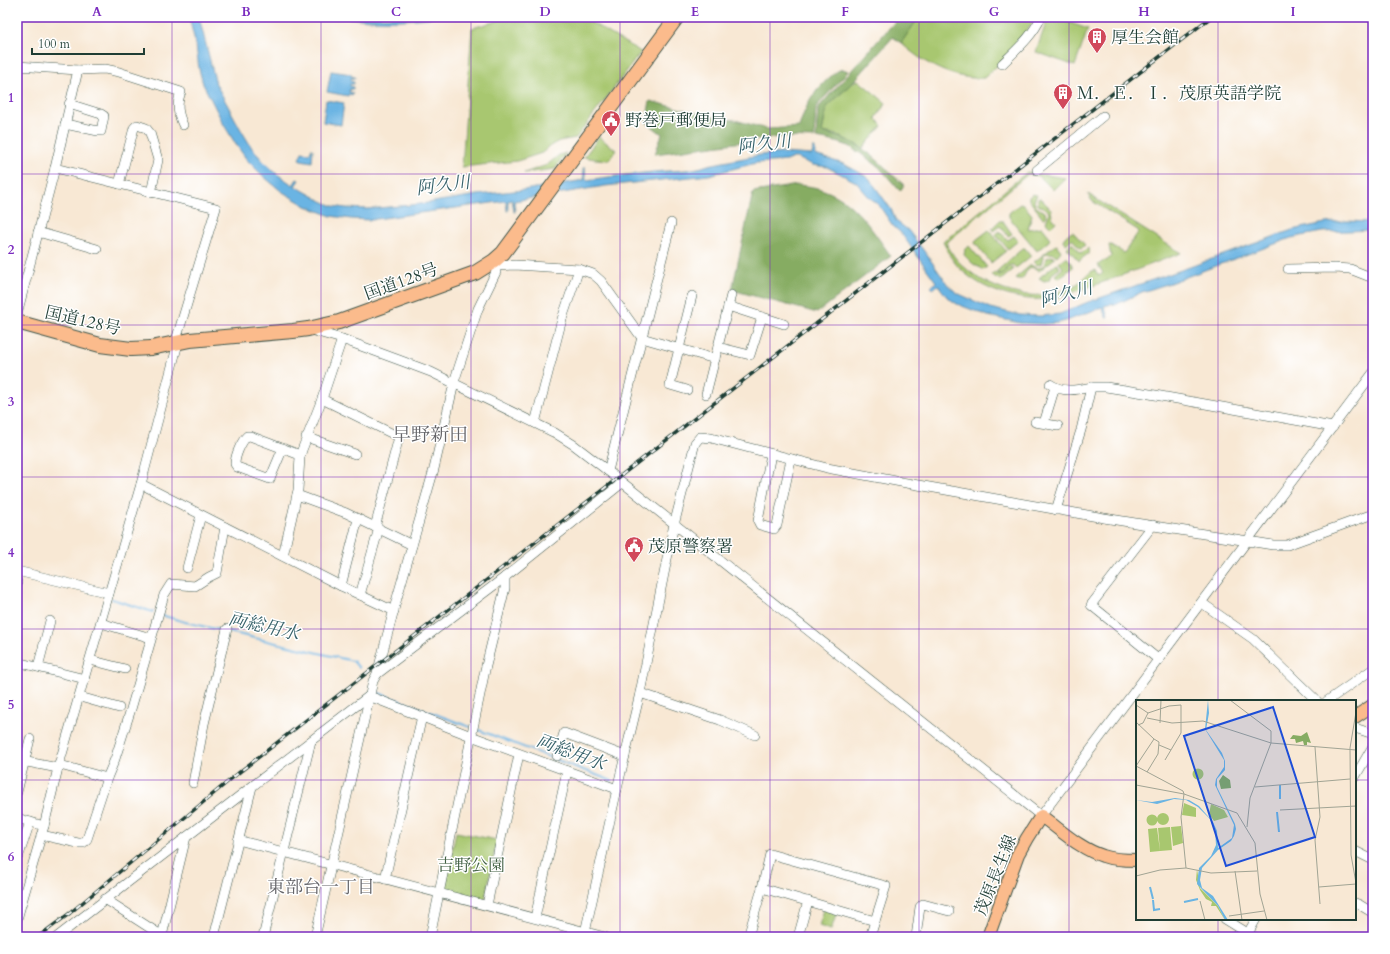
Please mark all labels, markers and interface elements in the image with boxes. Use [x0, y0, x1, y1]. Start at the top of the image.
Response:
text: A [92, 3, 102, 21]
text: B [241, 3, 251, 21]
text: C [391, 3, 401, 21]
text: D [539, 3, 551, 21]
text: E [691, 3, 699, 21]
text: F [841, 3, 849, 21]
text: G [989, 3, 1000, 21]
text: H [1138, 3, 1150, 21]
text: I [1290, 3, 1296, 21]
building icon: 厚生会館 [1086, 26, 1108, 54]
place label: 厚生会館 [1111, 26, 1179, 49]
scale bar [32, 30, 144, 56]
text: 100 m [38, 36, 71, 52]
building icon: Ｍ．Ｅ．Ｉ．茂原英語学院 [1052, 82, 1074, 110]
place label: Ｍ．Ｅ．Ｉ．茂原英語学院 [1077, 82, 1281, 105]
text: 1 [8, 89, 14, 107]
public building icon: 野巻戸郵便局 [600, 109, 622, 137]
place label: 野巻戸郵便局 [625, 109, 727, 132]
water label: 阿久川 [736, 129, 794, 160]
water label: 阿久川 [415, 170, 473, 201]
text: 2 [8, 241, 15, 259]
street label: 国道128号 [361, 257, 441, 305]
water label: 阿久川 [1037, 275, 1097, 314]
street label: 国道128号 [43, 301, 123, 340]
text: 3 [8, 393, 15, 411]
district label: 早野新田 [392, 422, 468, 448]
public building icon: 茂原警察署 [623, 535, 645, 563]
place label: 茂原警察署 [648, 535, 733, 558]
text: 4 [8, 544, 15, 562]
water label: 両総用水 [226, 606, 304, 647]
text: 5 [8, 696, 14, 714]
inset map [1136, 700, 1356, 920]
water label: 両総用水 [533, 728, 611, 778]
street label: 茂原長生線 [969, 831, 1022, 919]
text: 6 [8, 848, 15, 866]
park label: 吉野公園 [437, 854, 505, 877]
district label: 東部台一丁目 [267, 875, 375, 900]

